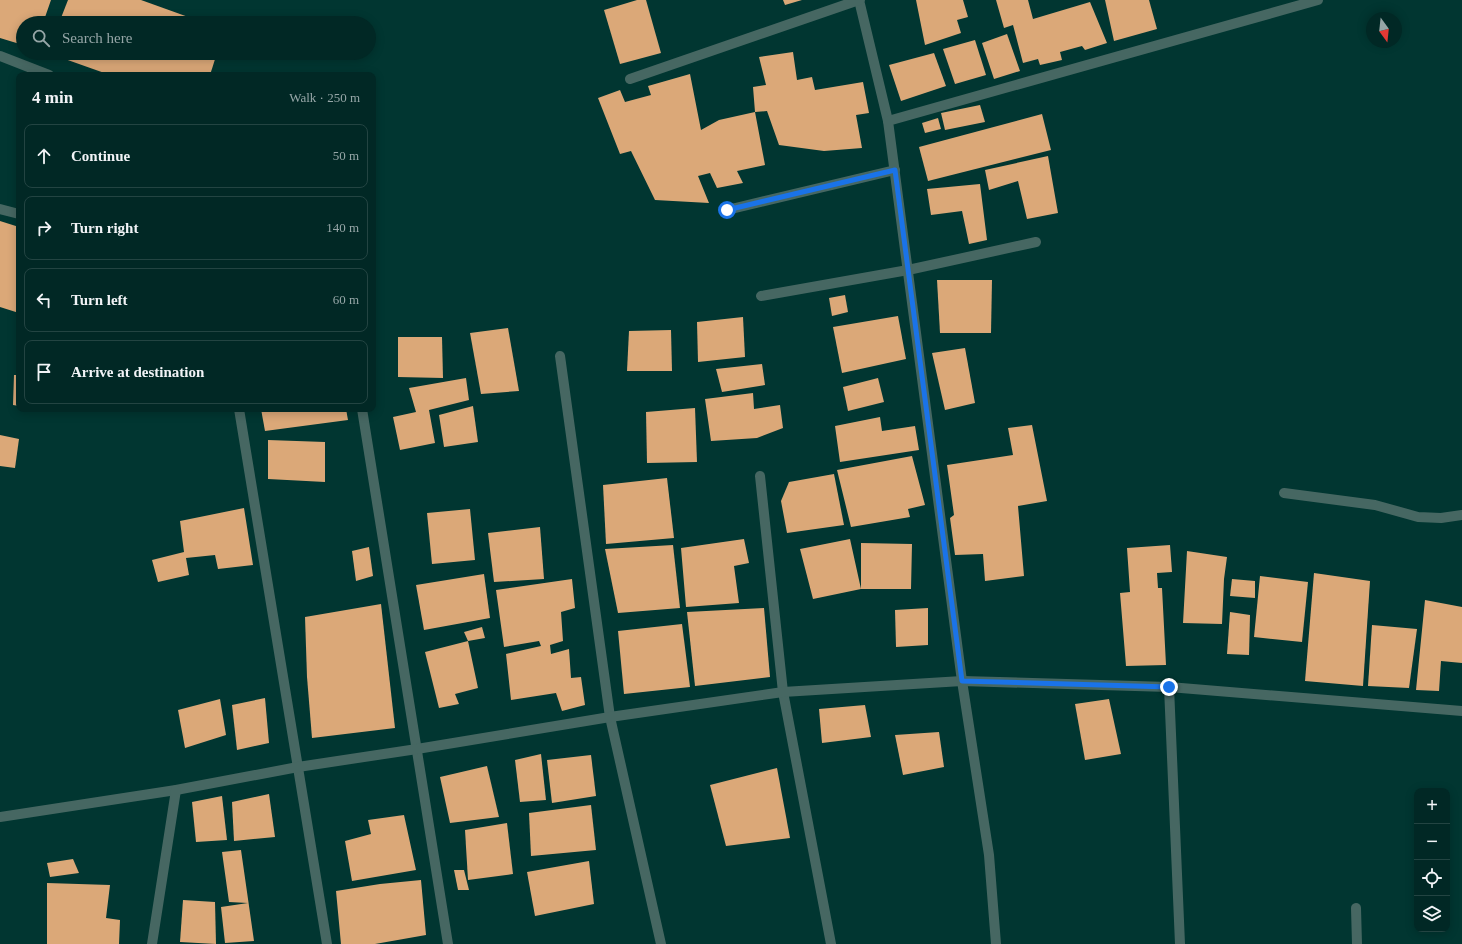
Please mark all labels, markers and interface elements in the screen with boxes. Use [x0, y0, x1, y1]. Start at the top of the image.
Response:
north arrow [1366, 12, 1402, 48]
search box [16, 16, 376, 60]
icon: search [30, 27, 52, 49]
text: Search here [62, 30, 132, 46]
text: 4 min [32, 88, 73, 107]
text: Walk · 250 m [289, 90, 360, 105]
icon: ahead [33, 145, 55, 167]
text: Continue [71, 148, 130, 164]
text: 50 m [333, 148, 359, 163]
route start [718, 201, 736, 219]
icon: right [33, 217, 55, 239]
text: Turn right [71, 220, 138, 236]
text: 140 m [326, 220, 359, 235]
icon: left [33, 289, 55, 311]
text: Turn left [71, 292, 128, 308]
text: 60 m [333, 292, 359, 307]
icon: arrive [33, 361, 55, 383]
text: Arrive at destination [71, 364, 204, 380]
route end [1160, 678, 1178, 696]
map controls [1414, 788, 1450, 932]
button: + [1414, 788, 1450, 824]
button: − [1414, 824, 1450, 860]
button: locate [1414, 860, 1450, 896]
button: layers [1414, 896, 1450, 932]

